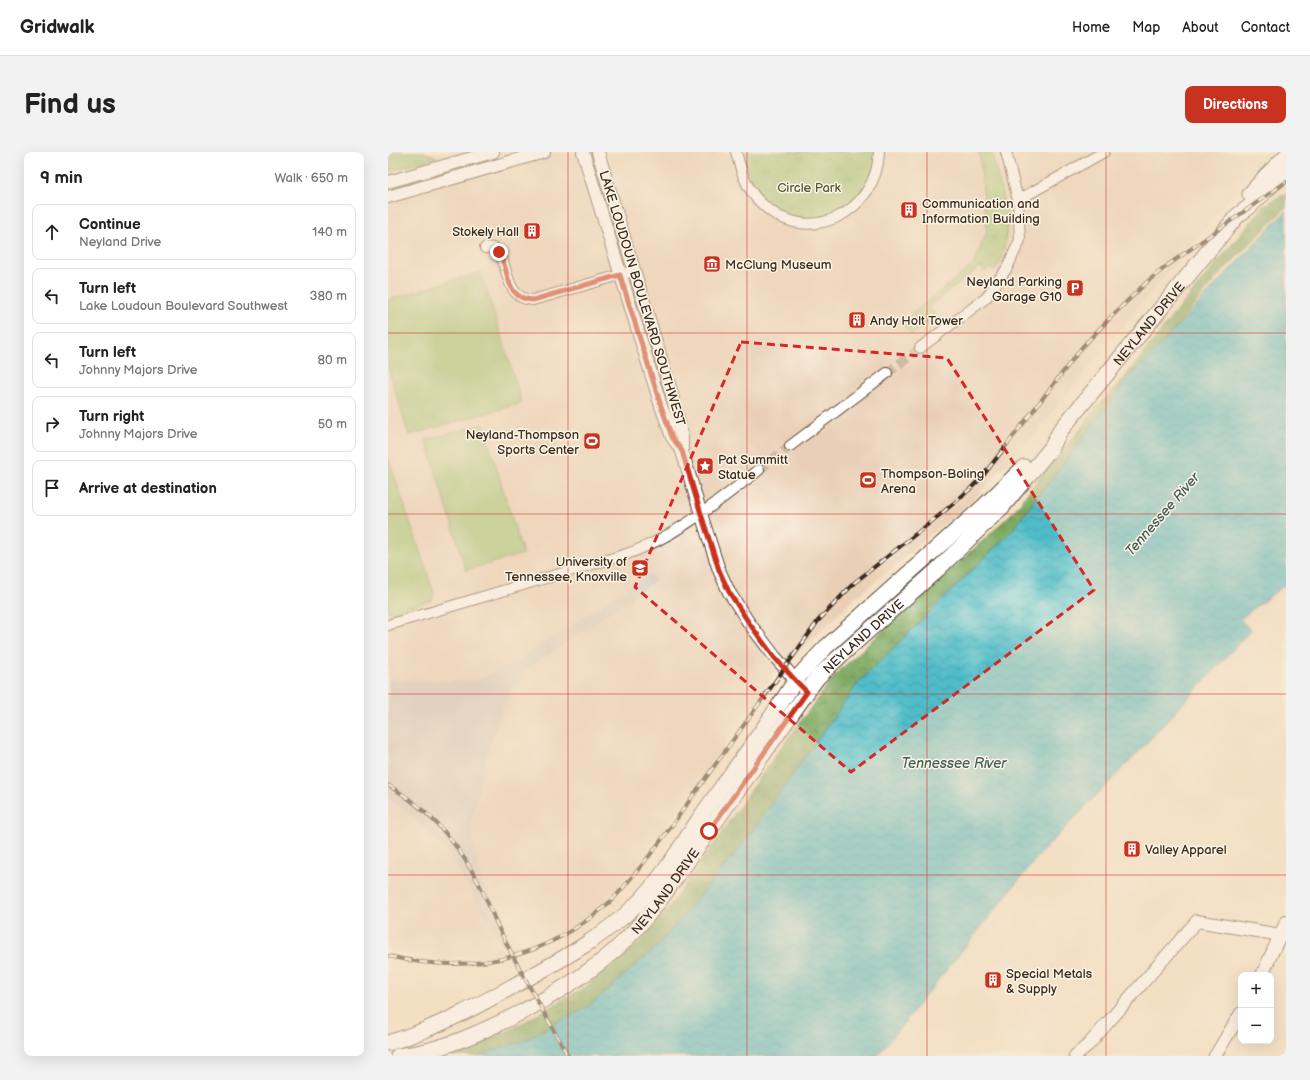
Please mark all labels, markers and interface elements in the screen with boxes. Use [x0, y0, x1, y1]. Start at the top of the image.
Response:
text: Gridwalk [20, 16, 95, 39]
text: Home [1072, 19, 1110, 36]
text: Map [1132, 19, 1160, 36]
text: About [1182, 19, 1219, 36]
text: Contact [1241, 19, 1290, 36]
button: Directions [1185, 86, 1286, 123]
text: Find us [24, 88, 116, 121]
text: 9 min [40, 168, 83, 188]
street label: LAKE LOUDOUN BOULEVARD SOUTHWEST [595, 169, 689, 428]
text: Walk · 650 m [274, 170, 348, 186]
park label: Circle Park [777, 180, 841, 196]
place label: Communication and Information Building [922, 196, 1040, 227]
building icon: Communication and Information Building [899, 200, 919, 220]
text: Continue [79, 215, 141, 234]
icon: ahead [41, 221, 63, 243]
building icon: Stokely Hall [522, 221, 542, 241]
text: 140 m [312, 224, 347, 240]
place label: Stokely Hall [452, 224, 519, 240]
text: Neyland Drive [79, 234, 161, 250]
route end [490, 243, 508, 261]
museum icon: McClung Museum [702, 254, 722, 274]
place label: McClung Museum [725, 257, 832, 273]
place label: Neyland Parking Garage G10 [966, 274, 1062, 305]
parking icon: Neyland Parking Garage G10 [1065, 278, 1085, 298]
text: Turn left [79, 279, 136, 298]
street label: NEYLAND DRIVE [1110, 279, 1189, 369]
icon: left [41, 285, 63, 307]
text: 380 m [310, 288, 347, 304]
text: Lake Loudoun Boulevard Southwest [79, 298, 288, 314]
building icon: Andy Holt Tower [847, 310, 867, 330]
place label: Andy Holt Tower [870, 313, 963, 329]
text: Turn left [79, 343, 136, 362]
icon: left [41, 349, 63, 371]
text: 80 m [318, 352, 347, 368]
text: Johnny Majors Drive [79, 362, 198, 378]
text: Turn right [79, 407, 144, 426]
icon: right [41, 413, 63, 435]
text: 50 m [318, 416, 347, 432]
text: Johnny Majors Drive [79, 426, 198, 442]
place label: Neyland-Thompson Sports Center [466, 427, 579, 458]
sports icon: Neyland-Thompson Sports Center [582, 431, 602, 451]
place label: Pat Summitt Statue [718, 452, 788, 483]
place icon: Pat Summitt Statue [695, 456, 715, 476]
place label: Thompson-Boling Arena [881, 466, 984, 497]
water label: Tennessee River [1122, 468, 1204, 559]
sports icon: Thompson-Boling Arena [858, 470, 878, 490]
icon: arrive [41, 477, 63, 499]
text: Arrive at destination [79, 479, 217, 498]
place label: University of Tennessee, Knoxville [505, 554, 627, 585]
school or university icon: University of Tennessee, Knoxville [630, 558, 650, 578]
street label: NEYLAND DRIVE [820, 596, 908, 677]
water label: Tennessee River [902, 755, 1007, 772]
route start [700, 822, 718, 840]
building icon: Valley Apparel [1122, 839, 1142, 859]
place label: Valley Apparel [1145, 842, 1227, 858]
street label: NEYLAND DRIVE [628, 845, 704, 938]
place label: Special Metals & Supply [1006, 966, 1093, 997]
building icon: Special Metals & Supply [983, 970, 1003, 990]
map controls [1238, 972, 1274, 1044]
button: + [1238, 972, 1274, 1008]
button: − [1238, 1008, 1274, 1044]

